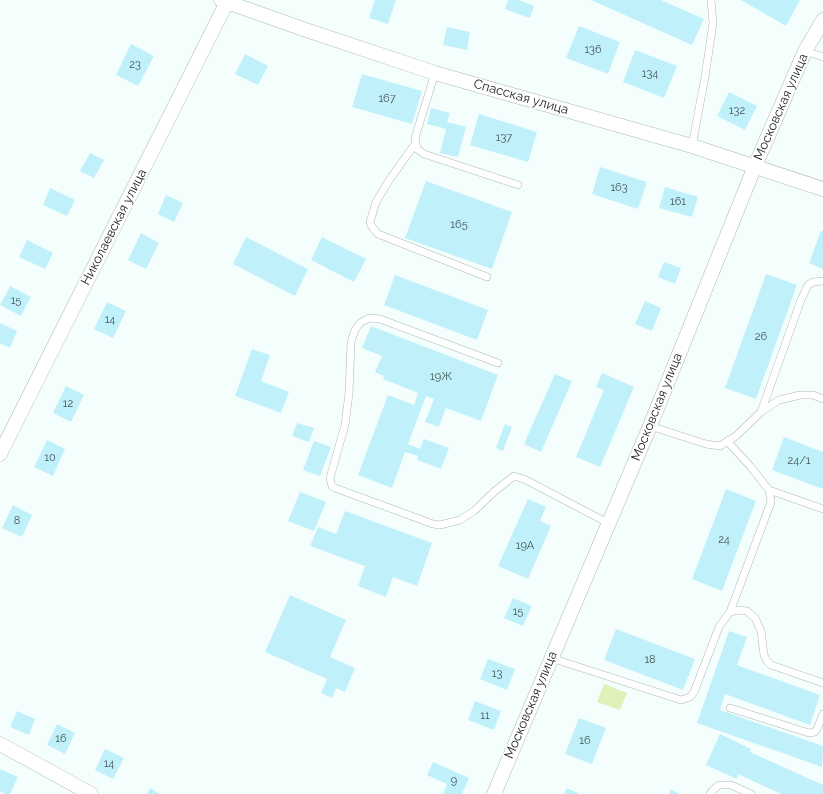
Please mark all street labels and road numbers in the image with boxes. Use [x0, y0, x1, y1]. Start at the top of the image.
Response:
street label: Московская улица [750, 51, 812, 163]
street label: Спасская улица [472, 76, 570, 118]
street label: Николаевская улица [78, 166, 150, 288]
street label: Московская улица [628, 351, 686, 463]
street label: Московская улица [501, 649, 561, 761]

